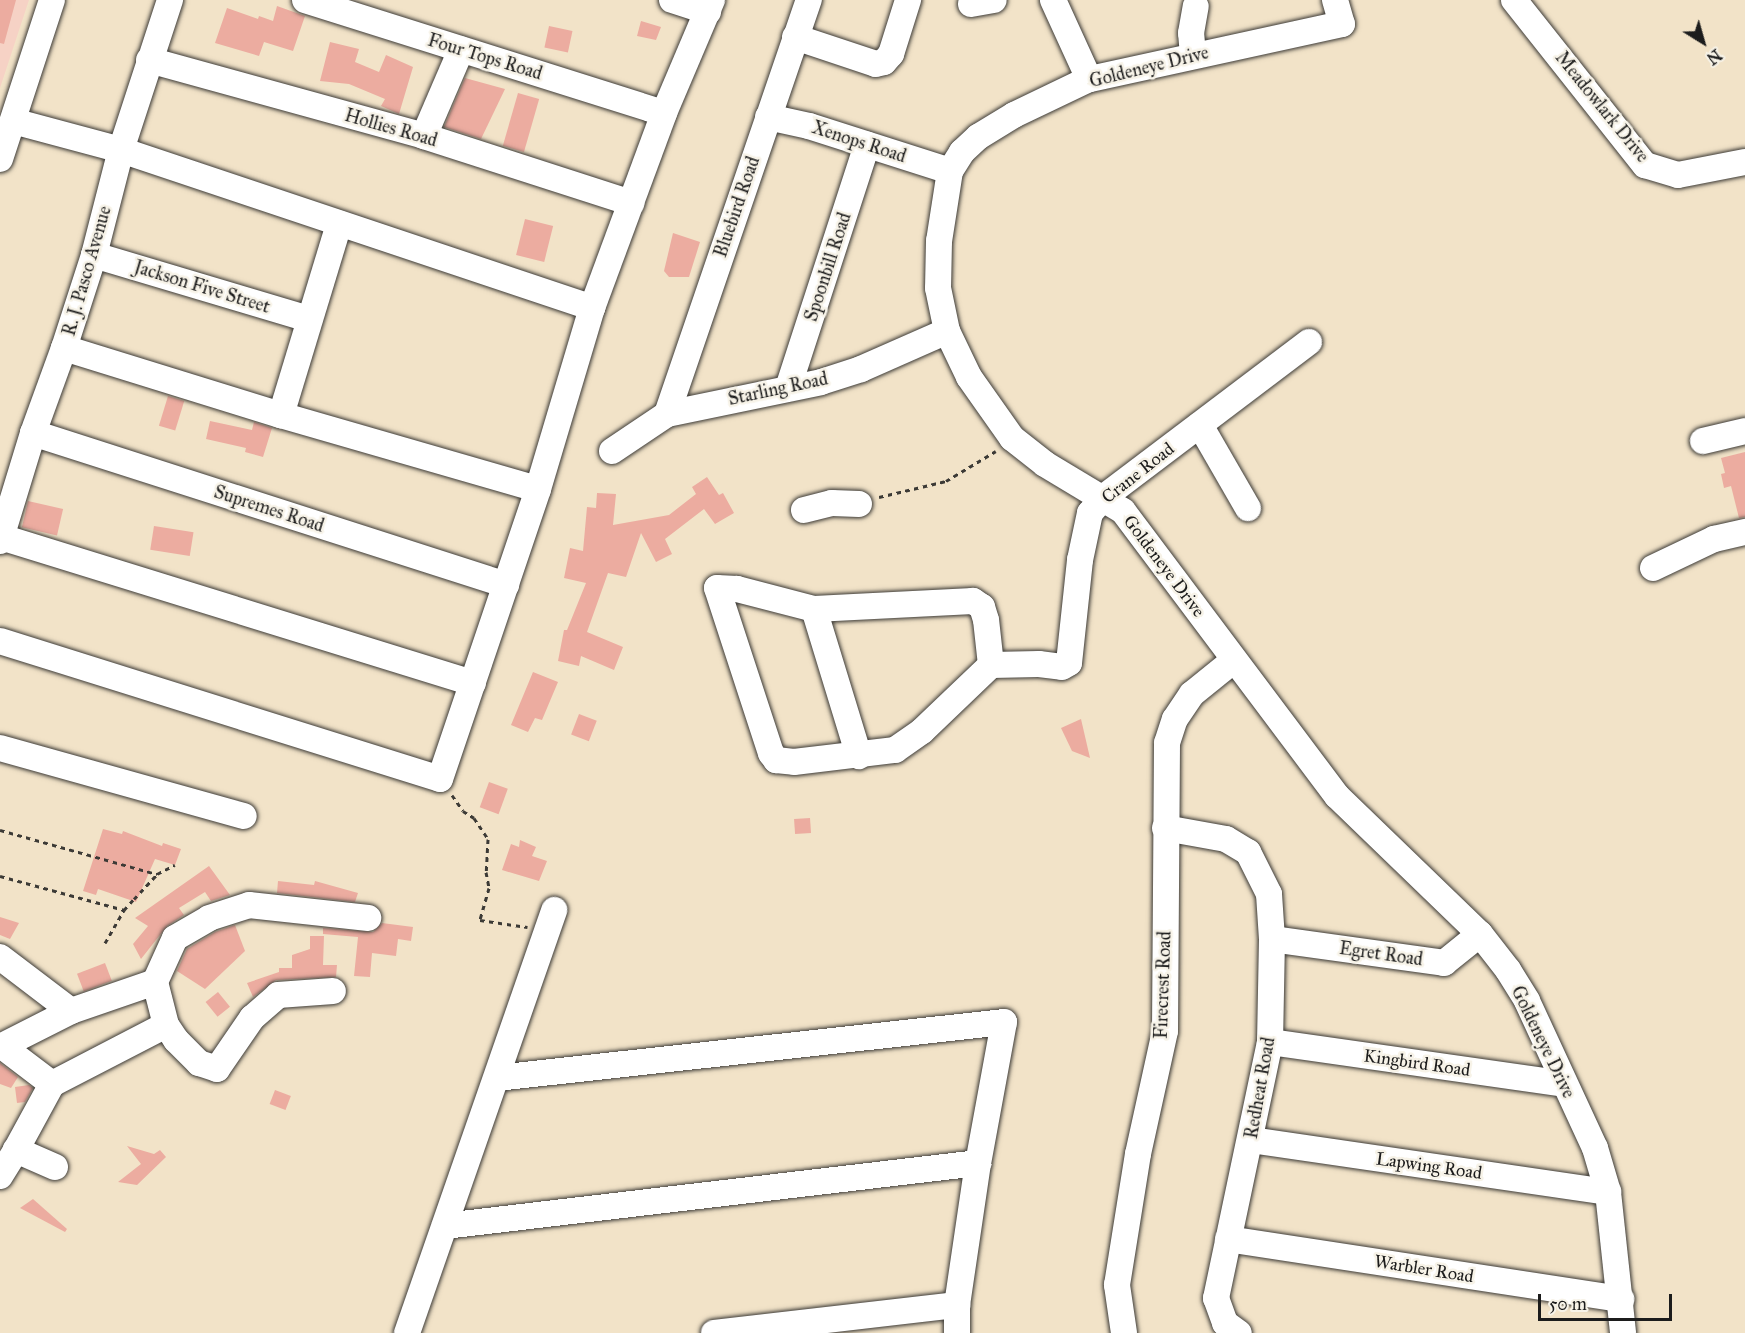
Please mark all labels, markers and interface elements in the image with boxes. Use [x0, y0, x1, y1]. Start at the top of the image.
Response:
north arrow [1673, 12, 1733, 72]
street label: Four Tops Road [425, 29, 545, 85]
street label: Goldeneye Drive [1087, 42, 1211, 92]
text: N [1703, 45, 1725, 68]
street label: Meadowlark Drive [1551, 47, 1653, 167]
street label: Hollies Road [342, 104, 440, 152]
street label: Xenops Road [809, 117, 909, 167]
street label: Bluebird Road [710, 154, 764, 260]
street label: R. J. Pasco Avenue [58, 204, 116, 338]
street label: Spoonbill Road [800, 210, 856, 324]
street label: Jackson Five Street [132, 256, 272, 318]
street label: Starling Road [726, 368, 830, 410]
street label: Crane Road [1097, 438, 1179, 508]
street label: Supremes Road [211, 481, 327, 537]
street label: Goldeneye Drive [1119, 511, 1209, 621]
street label: Firecrest Road [1150, 931, 1176, 1039]
street label: Egret Road [1338, 937, 1424, 971]
street label: Goldeneye Drive [1507, 982, 1579, 1102]
street label: Redheat Road [1240, 1036, 1280, 1140]
street label: Kingbird Road [1362, 1045, 1472, 1081]
street label: Lapwing Road [1375, 1148, 1483, 1184]
street label: Warbler Road [1373, 1250, 1475, 1288]
scale bar [1541, 1282, 1674, 1320]
text: 50 m [1549, 1293, 1587, 1315]

